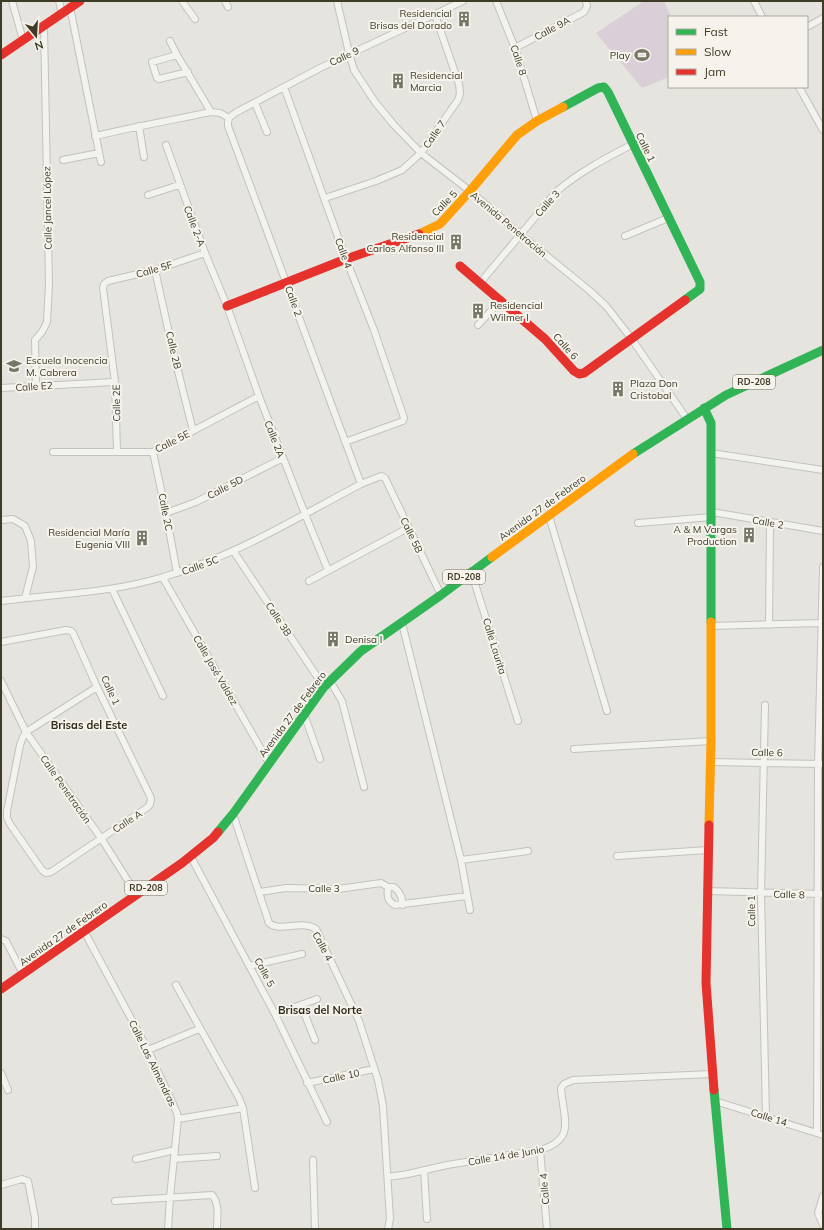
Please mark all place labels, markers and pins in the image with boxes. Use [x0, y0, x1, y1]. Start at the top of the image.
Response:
place label: Residencial Brisas del Dorado [370, 7, 452, 32]
building icon: Residencial Brisas del Dorado [455, 10, 473, 28]
sports icon: Play [633, 46, 651, 64]
place label: Play [610, 49, 631, 62]
place label: Residencial Marcia [410, 69, 463, 94]
building icon: Residencial Marcia [389, 72, 407, 90]
place label: Residencial Carlos Alfonso III [366, 230, 444, 255]
building icon: Residencial Carlos Alfonso III [447, 233, 465, 251]
place label: Residencial Wilmer I [490, 299, 543, 324]
building icon: Residencial Wilmer I [469, 302, 487, 320]
place label: Escuela Inocencia M. Cabrera [26, 354, 108, 379]
school or university icon: Escuela Inocencia M. Cabrera [5, 357, 23, 375]
place label: Plaza Don Cristobal [630, 377, 678, 402]
building icon: Plaza Don Cristobal [609, 380, 627, 398]
place label: A & M Vargas Production [674, 523, 737, 548]
place label: Residencial María Eugenia VIII [48, 526, 130, 551]
building icon: A & M Vargas Production [740, 526, 758, 544]
building icon: Residencial María Eugenia VIII [133, 529, 151, 547]
building icon: Denisa I [324, 630, 342, 648]
place label: Denisa I [345, 633, 382, 646]

